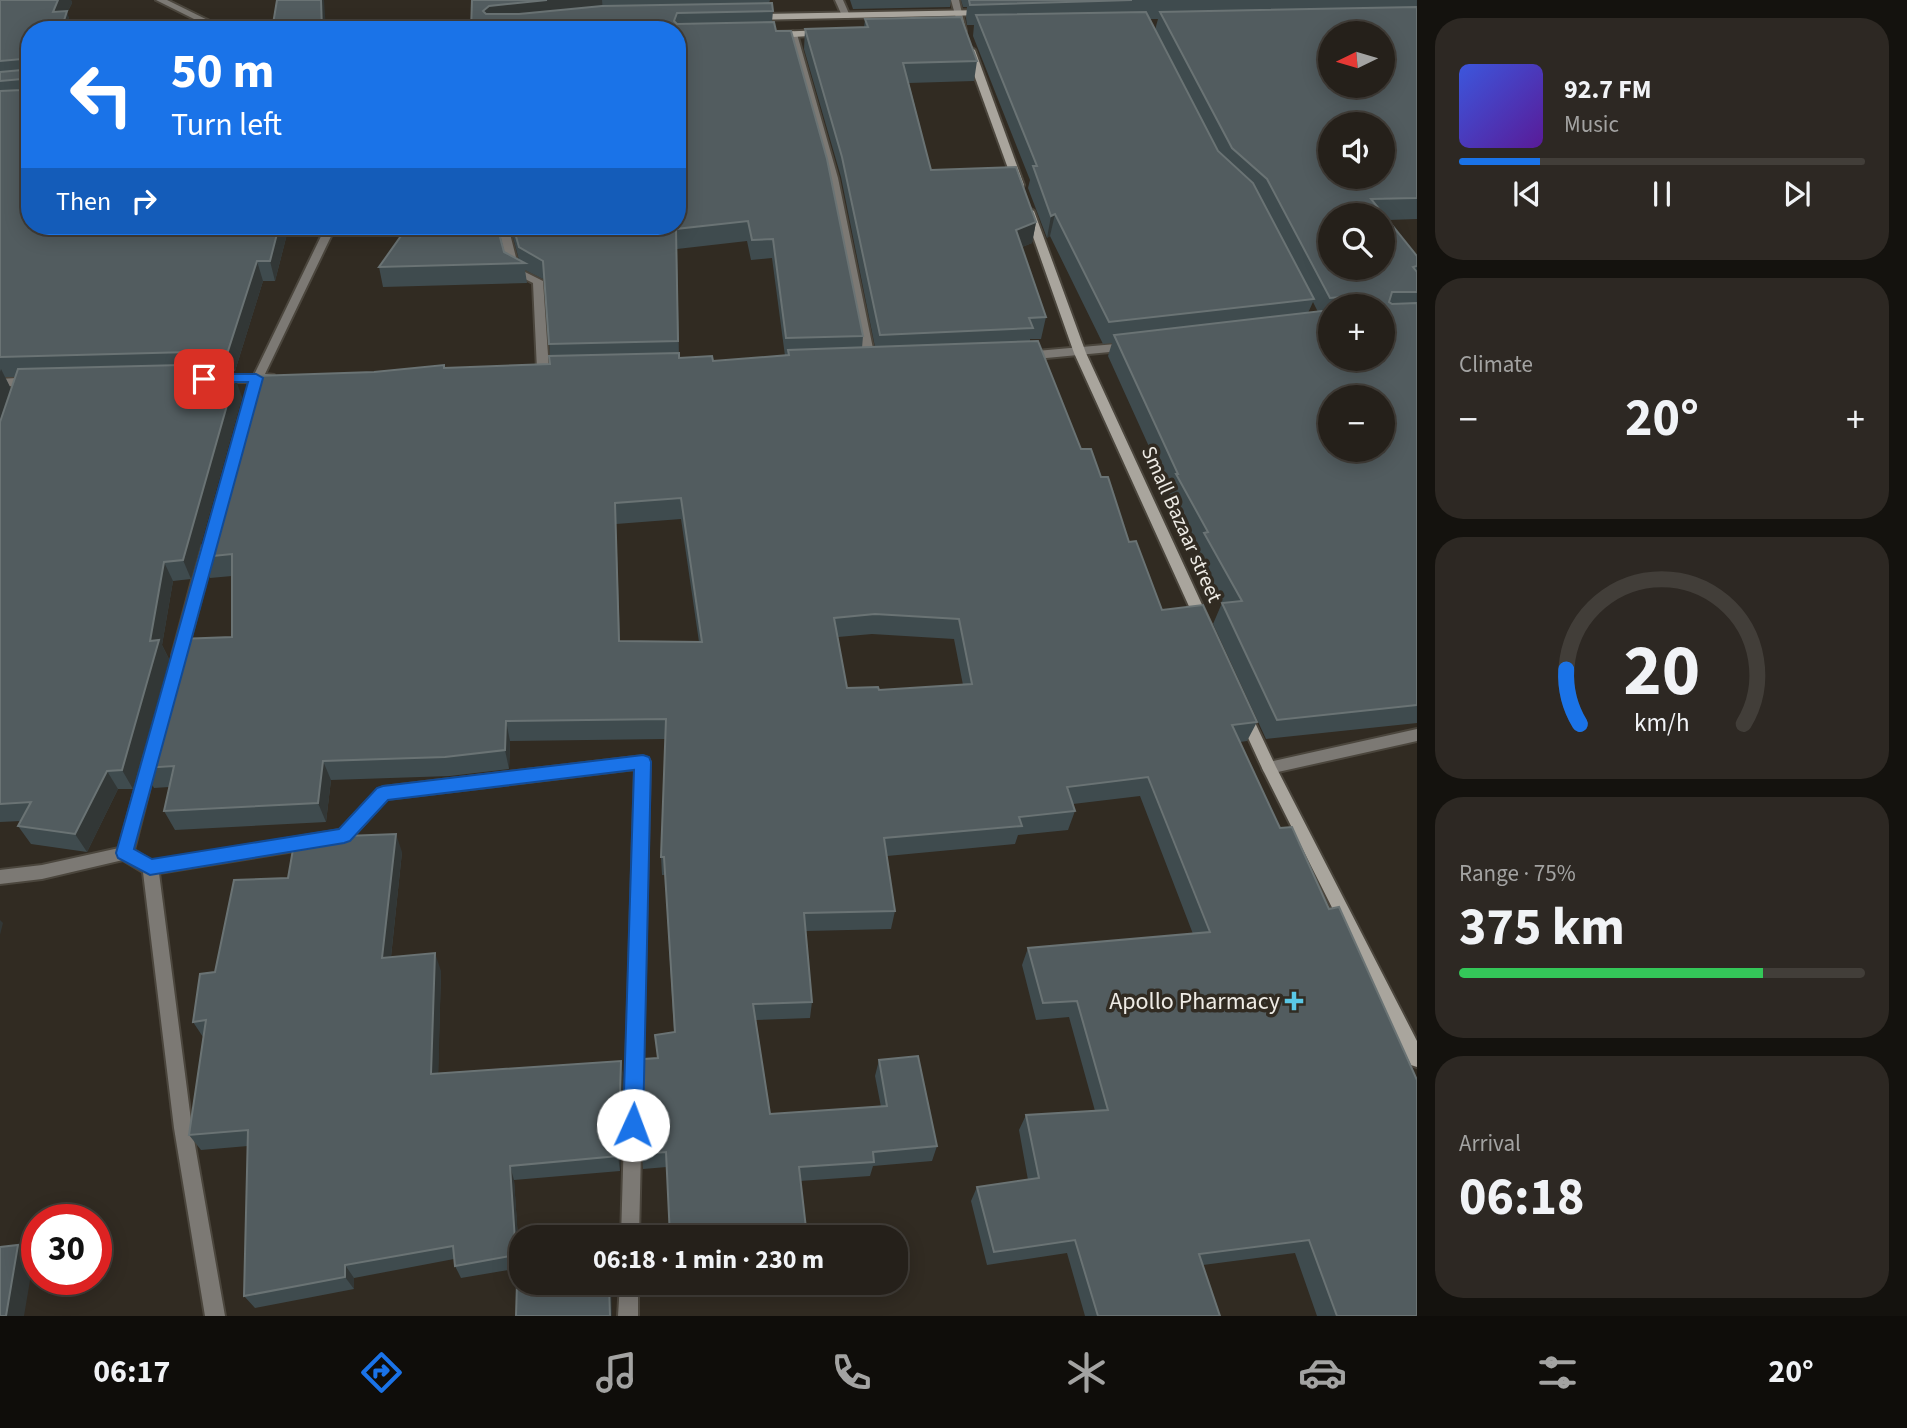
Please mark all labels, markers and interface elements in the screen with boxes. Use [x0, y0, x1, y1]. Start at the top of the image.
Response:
north arrow [1318, 21, 1395, 98]
map controls [1318, 21, 1395, 462]
text: 50 m [171, 37, 275, 107]
icon: left [56, 49, 147, 140]
text: 92.7 FM [1564, 71, 1652, 108]
text: Turn left [171, 102, 282, 148]
text: Music [1564, 108, 1619, 141]
button: sound [1318, 112, 1395, 189]
icon: previous [1508, 175, 1546, 213]
icon: pause [1643, 175, 1681, 213]
icon: next [1778, 175, 1816, 213]
icon: right [125, 182, 163, 220]
text: Then [56, 183, 111, 220]
button: search [1318, 203, 1395, 280]
button: + [1318, 294, 1395, 371]
text: Climate [1459, 348, 1533, 381]
pin [174, 349, 234, 409]
icon: arrive [185, 360, 223, 398]
text: 20° [1625, 382, 1699, 456]
button: − [1318, 385, 1395, 462]
text: − [1459, 393, 1478, 447]
text: + [1846, 393, 1865, 447]
street label: Small Bazaar street [1134, 441, 1230, 607]
text: 20 [1624, 619, 1700, 723]
text: km/h [1634, 705, 1690, 741]
text: Range · 75% [1459, 857, 1576, 890]
text: 375 km [1459, 891, 1625, 965]
place label: Apollo Pharmacy [1109, 984, 1280, 1019]
marker: Apollo Pharmacy [1286, 993, 1302, 1009]
position arrow [596, 1088, 670, 1162]
text: Arrival [1459, 1127, 1521, 1160]
text: 06:18 [1459, 1161, 1584, 1235]
speed limit sign: 30 [21, 1204, 112, 1295]
text: 06:18 · 1 min · 230 m [593, 1241, 824, 1278]
icon: directions [357, 1348, 406, 1397]
icon: music [592, 1348, 641, 1397]
icon: phone [827, 1348, 876, 1397]
icon: climate [1062, 1348, 1111, 1397]
icon: car [1298, 1348, 1347, 1397]
icon: filters [1533, 1348, 1582, 1397]
text: 06:17 [93, 1349, 170, 1395]
text: 20° [1768, 1349, 1814, 1395]

